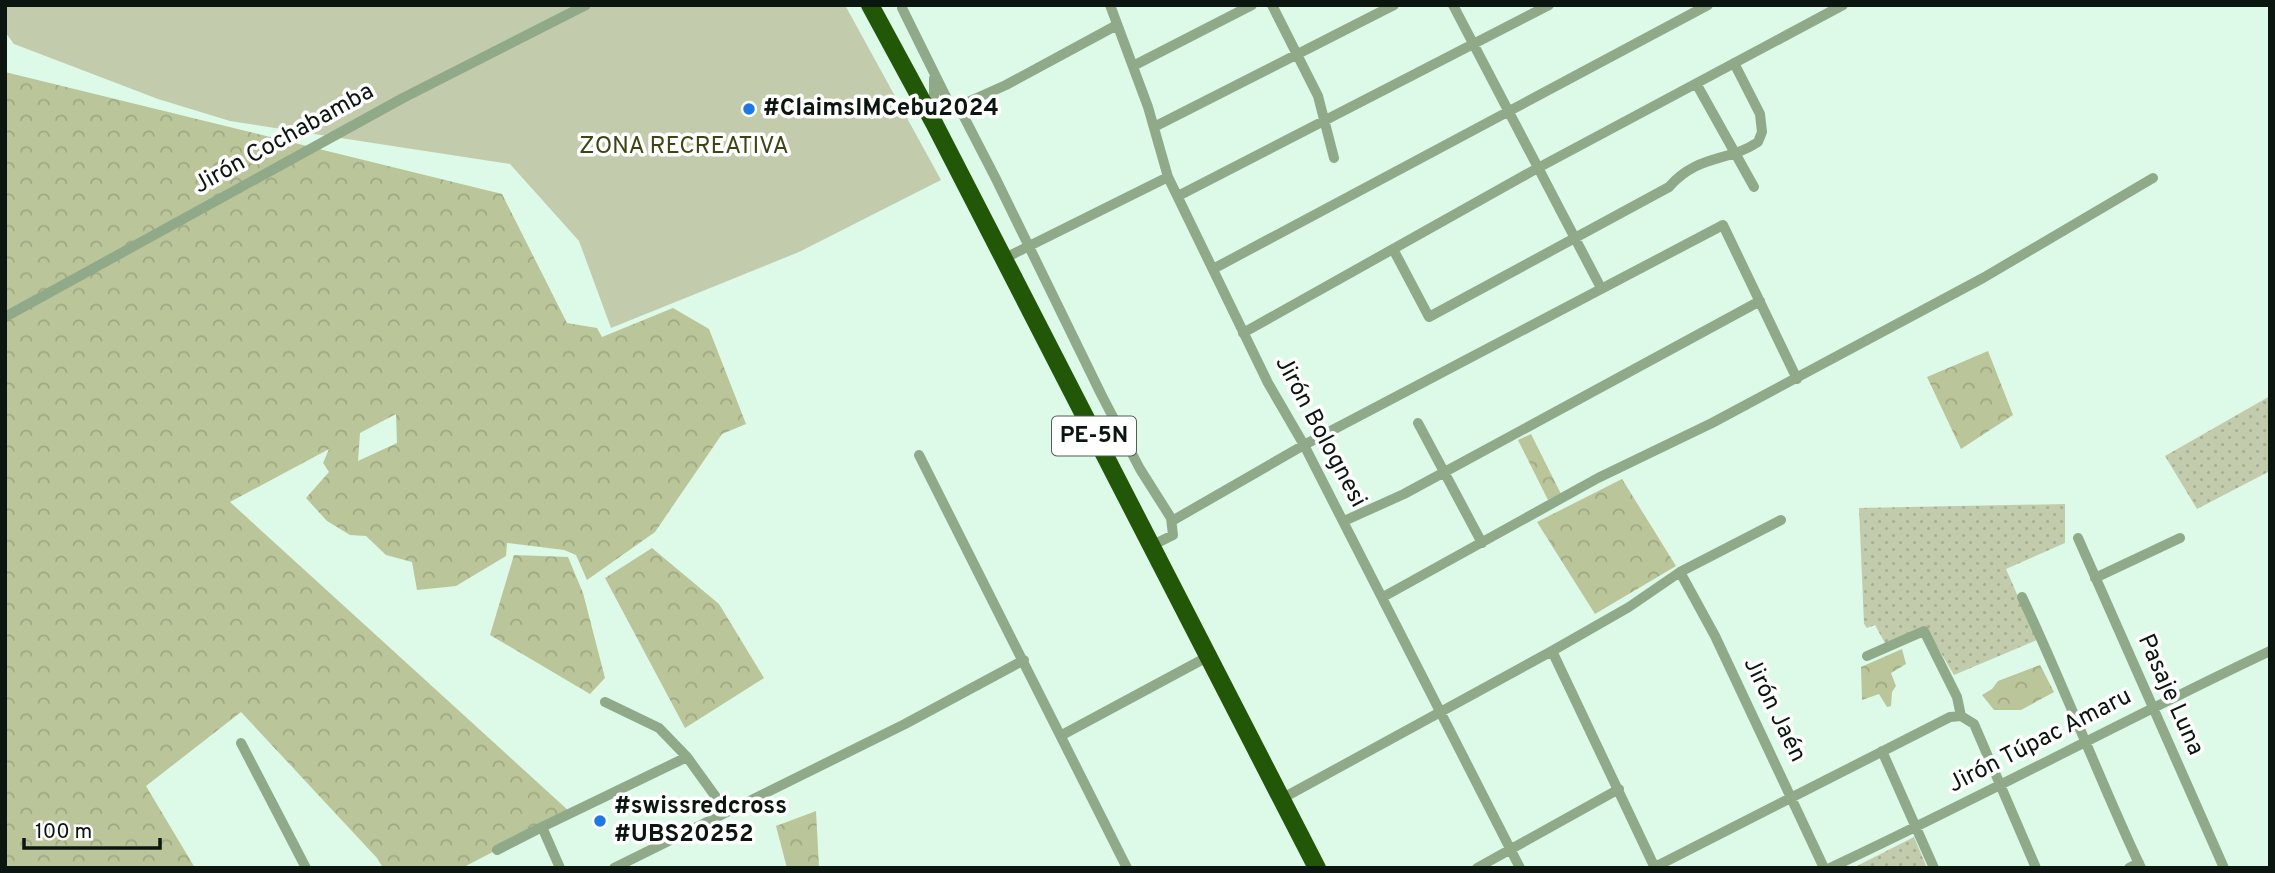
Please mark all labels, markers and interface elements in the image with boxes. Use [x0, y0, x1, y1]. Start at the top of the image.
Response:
street label: Jirón Cochabamba [189, 77, 379, 201]
place label: #ClaimsIMCebu2024 [763, 94, 999, 124]
marker: #ClaimsIMCebu2024 [741, 101, 757, 117]
park label: ZONA RECREATIVA [579, 132, 789, 162]
street label: Jirón Bolognesi [1267, 351, 1373, 513]
road number: PE-5N [1052, 416, 1136, 456]
street label: Pasaje Luna [2130, 630, 2210, 760]
street label: Jirón Jaén [1736, 653, 1812, 767]
street label: Jirón Túpac Amaru [1943, 682, 2137, 800]
place label: #swissredcross #UBS20252 [614, 792, 787, 850]
scale bar [24, 806, 161, 850]
marker: #swissredcross #UBS20252 [592, 813, 608, 829]
text: 100 m [35, 819, 92, 846]

